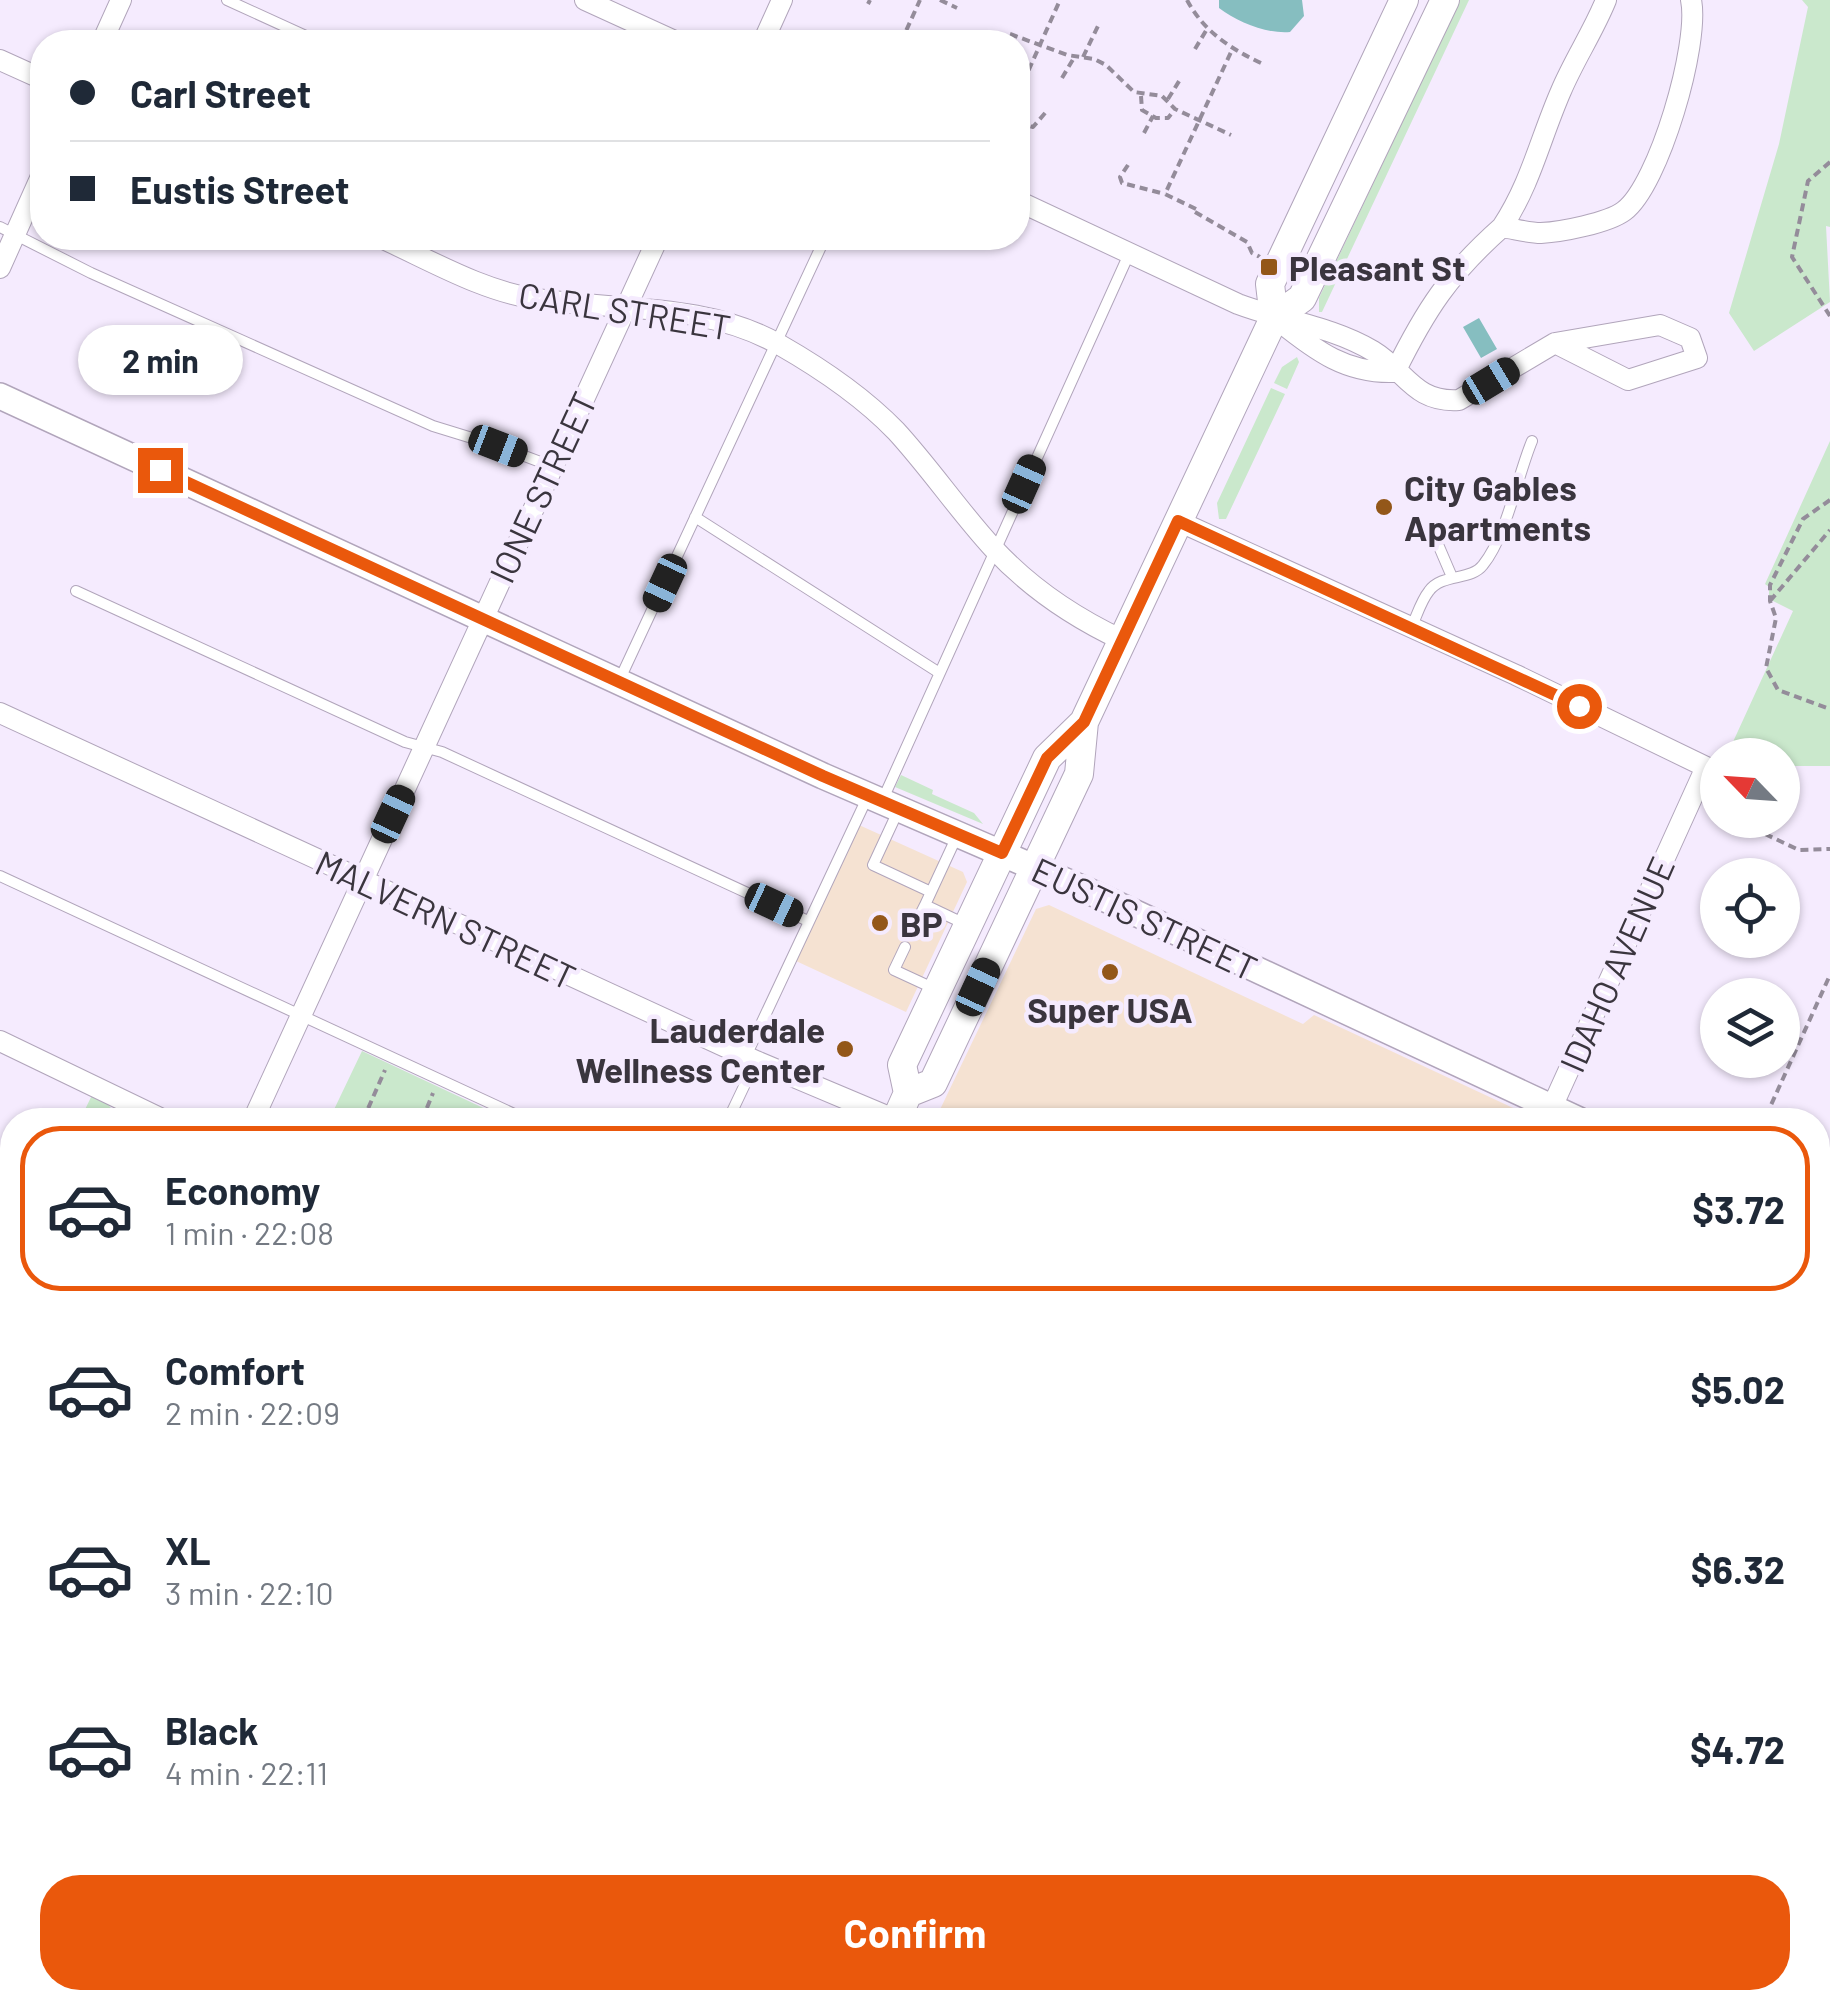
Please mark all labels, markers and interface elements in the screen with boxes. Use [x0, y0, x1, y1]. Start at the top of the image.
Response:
text: Carl Street [130, 70, 311, 116]
text: Eustis Street [130, 166, 349, 212]
place label: Pleasant St [1289, 246, 1465, 288]
marker: Pleasant St [1258, 256, 1280, 278]
street label: CARL STREET [516, 273, 734, 347]
callout: 2 min [78, 325, 242, 395]
text: 2 min [122, 341, 199, 379]
car [1458, 353, 1524, 409]
street label: IONE STREET [480, 385, 604, 589]
car [465, 421, 531, 471]
route end [138, 448, 183, 493]
car [998, 450, 1050, 518]
place label: City Gables Apartments [1404, 466, 1591, 548]
marker: City Gables Apartments [1373, 496, 1395, 518]
car [639, 549, 691, 617]
route start [1557, 684, 1602, 729]
north arrow [1700, 738, 1800, 838]
map controls [1700, 738, 1800, 1078]
car [367, 780, 419, 848]
street label: MALVERN STREET [309, 840, 583, 998]
street label: EUSTIS STREET [1026, 848, 1264, 988]
street label: IDAHO AVENUE [1550, 850, 1682, 1078]
button: locate [1700, 858, 1800, 958]
car [740, 879, 808, 931]
place label: BP [900, 902, 943, 944]
marker: BP [869, 912, 891, 934]
car [952, 953, 1004, 1021]
marker: Super USA [1099, 961, 1121, 983]
button: layers [1700, 978, 1800, 1078]
place label: Super USA [1027, 988, 1193, 1030]
place label: Lauderdale Wellness Center [575, 1008, 826, 1090]
marker: Lauderdale Wellness Center [834, 1038, 856, 1060]
icon: car [45, 1164, 135, 1254]
text: Economy [165, 1167, 320, 1213]
text: $3.72 [1692, 1186, 1785, 1232]
text: 1 min · 22:08 [165, 1213, 334, 1251]
icon: car [45, 1344, 135, 1434]
text: Comfort [165, 1347, 305, 1393]
text: $5.02 [1691, 1366, 1785, 1412]
text: 2 min · 22:09 [165, 1393, 340, 1431]
icon: car [45, 1524, 135, 1614]
text: XL [165, 1527, 211, 1573]
text: $6.32 [1691, 1546, 1785, 1592]
text: 3 min · 22:10 [165, 1573, 334, 1611]
icon: car [45, 1704, 135, 1794]
text: Black [165, 1707, 259, 1753]
text: $4.72 [1690, 1726, 1785, 1772]
text: 4 min · 22:11 [165, 1753, 328, 1791]
button: Confirm [40, 1875, 1790, 1990]

